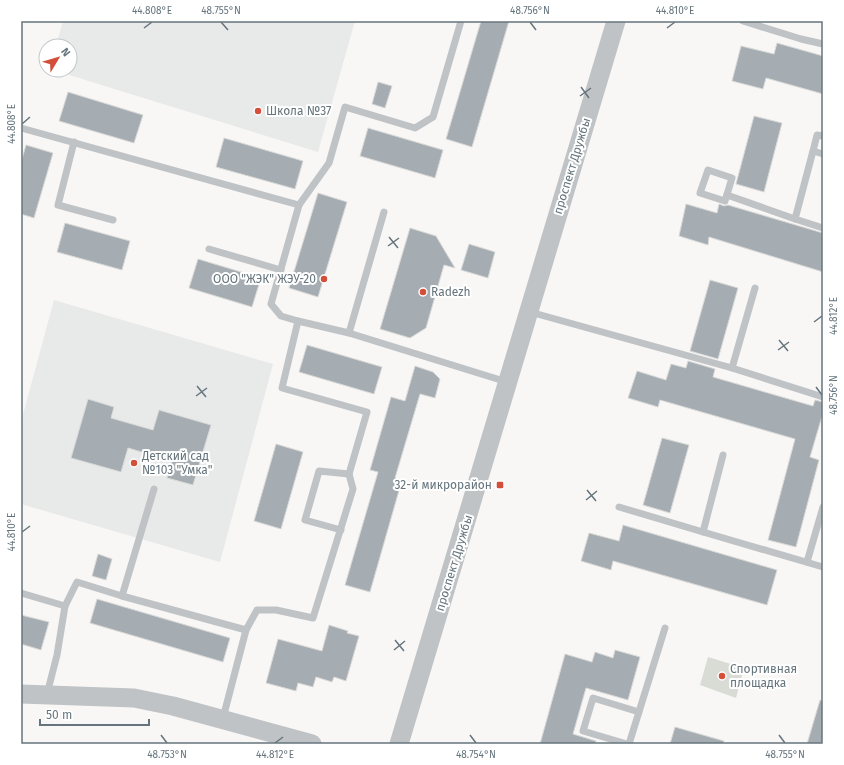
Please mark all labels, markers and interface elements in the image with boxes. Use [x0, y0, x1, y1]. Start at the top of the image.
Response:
text: 44.808°E [132, 5, 172, 17]
text: 48.755°N [201, 5, 241, 17]
text: 48.756°N [510, 5, 550, 17]
text: 44.810°E [656, 5, 694, 17]
north arrow [38, 38, 78, 78]
text: N [58, 45, 73, 59]
text: 44.808°E [6, 104, 18, 144]
place label: Школа №37 [266, 104, 331, 118]
marker: Школа №37 [253, 106, 263, 116]
street label: проспект Дружбы [551, 116, 593, 216]
place label: ООО "ЖЭК" ЖЭУ-20 [213, 272, 316, 286]
marker: ООО "ЖЭК" ЖЭУ-20 [319, 274, 329, 284]
place label: Radezh [431, 285, 471, 299]
marker: Radezh [418, 287, 428, 297]
text: 44.812°E [828, 297, 840, 335]
text: 48.756°N [828, 375, 840, 415]
place label: Детский сад №103 "Умка" [141, 449, 213, 477]
marker: Детский сад №103 "Умка" [129, 458, 139, 468]
place label: 32-й микрорайон [394, 478, 492, 492]
marker: 32-й микрорайон [495, 480, 505, 490]
text: 44.810°E [6, 513, 18, 551]
street label: проспект Дружбы [433, 513, 475, 613]
place label: Спортивная площадка [730, 662, 797, 690]
marker: Спортивная площадка [717, 671, 727, 681]
scale bar [40, 701, 149, 727]
text: 50 m [46, 708, 72, 722]
text: 48.753°N [147, 749, 187, 761]
text: 44.812°E [256, 749, 294, 761]
text: 48.754°N [456, 749, 496, 761]
text: 48.755°N [765, 749, 805, 761]

